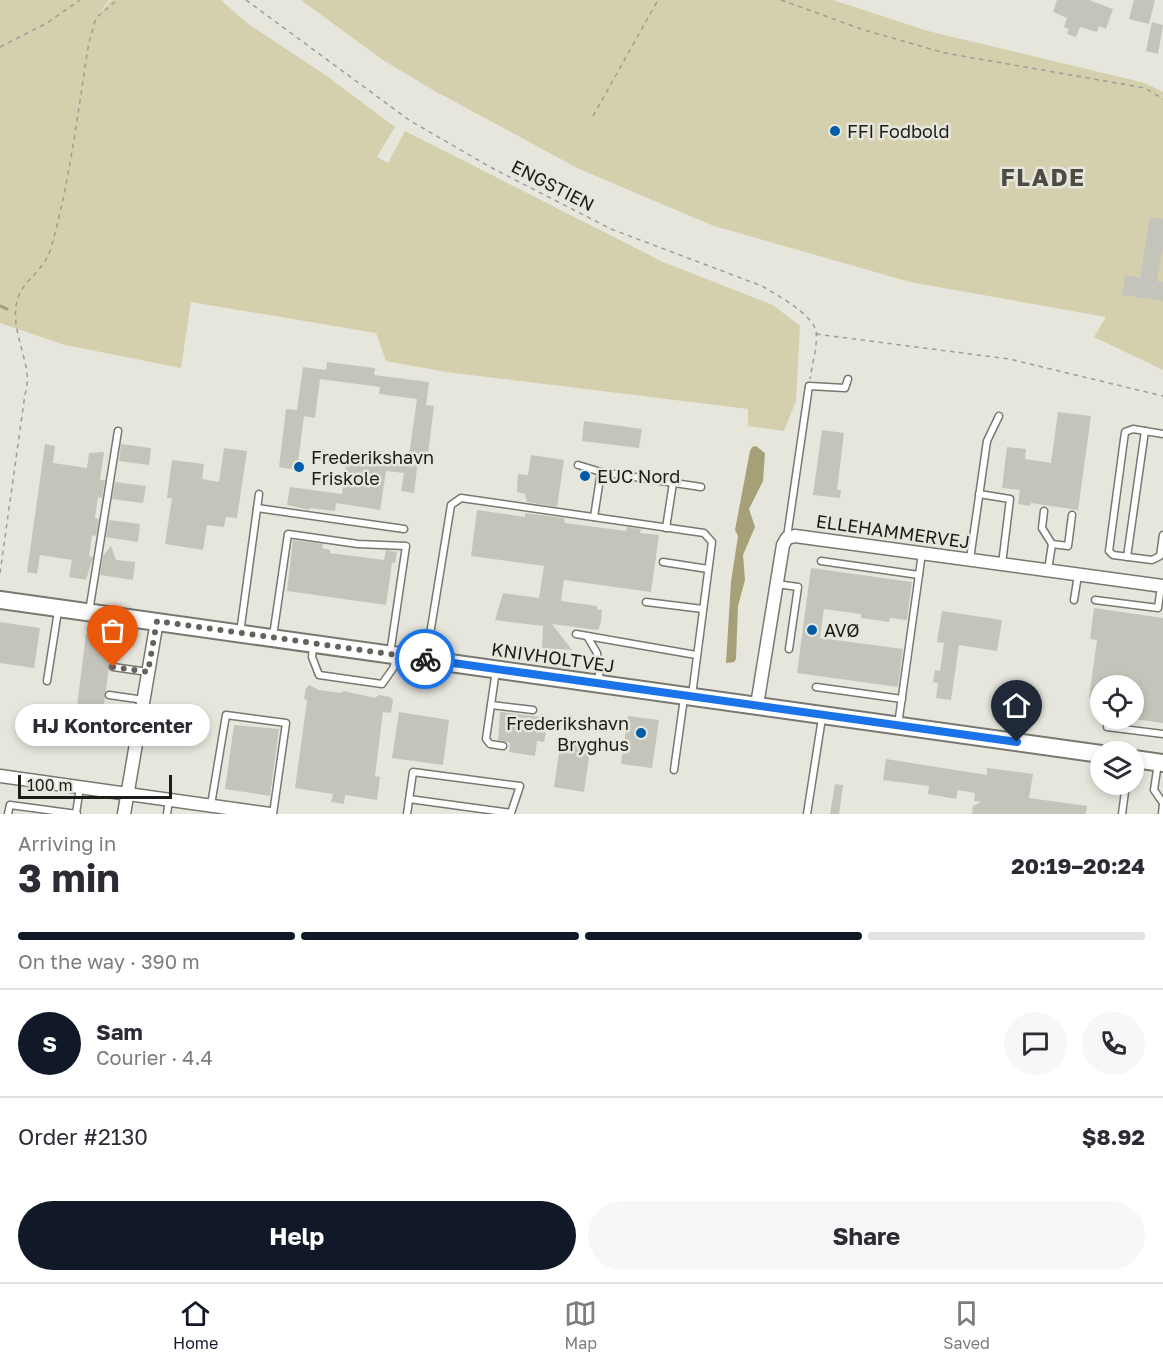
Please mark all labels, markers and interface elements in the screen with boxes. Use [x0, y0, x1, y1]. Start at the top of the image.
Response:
place label: FFI Fodbold [847, 120, 950, 142]
marker: FFI Fodbold [828, 124, 842, 138]
street label: ENGSTIEN [508, 155, 598, 215]
district label: FLADE [1000, 162, 1086, 191]
place label: Frederikshavn Friskole [311, 446, 434, 489]
marker: Frederikshavn Friskole [292, 460, 306, 474]
place label: EUC Nord [597, 465, 680, 487]
marker: EUC Nord [578, 469, 592, 483]
street label: ELLEHAMMERVEJ [815, 509, 971, 553]
pin [87, 605, 138, 667]
icon: bag [96, 614, 129, 647]
place label: AVØ [824, 619, 859, 641]
marker: AVØ [805, 623, 819, 637]
courier [395, 629, 455, 689]
street label: KNIVHOLTVEJ [490, 637, 616, 677]
icon: bike [409, 643, 442, 676]
map controls [1090, 675, 1144, 795]
button: locate [1090, 675, 1144, 729]
pin [991, 680, 1042, 742]
icon: home [1000, 689, 1033, 722]
callout: HJ Kontorcenter [15, 703, 210, 745]
place label: Frederikshavn Bryghus [506, 712, 629, 755]
text: HJ Kontorcenter [32, 713, 193, 737]
marker: Frederikshavn Bryghus [634, 726, 648, 740]
button: layers [1090, 741, 1144, 795]
scale bar [18, 772, 172, 800]
text: 100 m [27, 775, 73, 795]
text: Arriving in [18, 831, 116, 855]
text: 20:19–20:24 [1011, 852, 1145, 879]
text: 3 min [18, 854, 120, 901]
text: On the way · 390 m [18, 949, 200, 973]
button: chat [1004, 1012, 1067, 1075]
button: phone [1082, 1012, 1145, 1075]
text: Sam [96, 1018, 143, 1045]
text: S [42, 1030, 57, 1057]
text: Courier · 4.4 [96, 1045, 213, 1069]
text: Order #2130 [18, 1123, 148, 1150]
text: $8.92 [1082, 1123, 1145, 1150]
button: Help [18, 1201, 576, 1270]
button: Share [588, 1201, 1145, 1270]
tab: Home [173, 1297, 218, 1353]
tab: Map [564, 1297, 597, 1353]
tab: Saved [943, 1297, 990, 1353]

